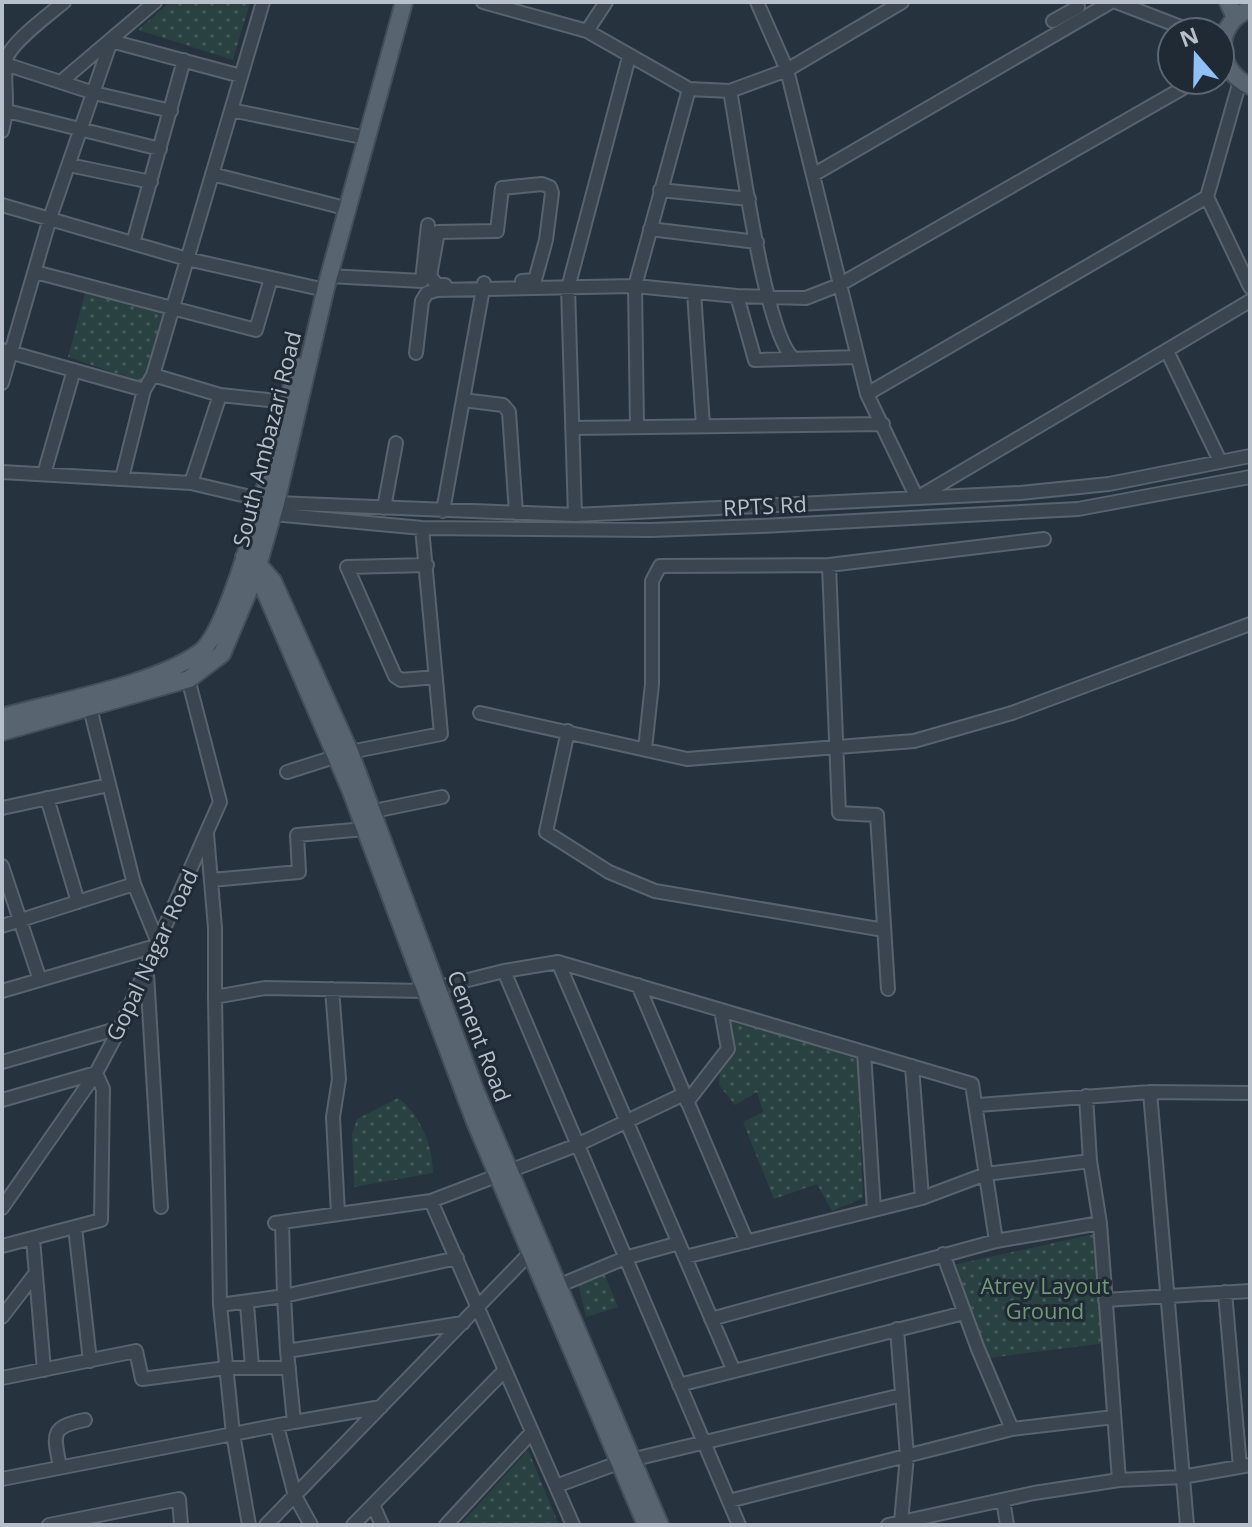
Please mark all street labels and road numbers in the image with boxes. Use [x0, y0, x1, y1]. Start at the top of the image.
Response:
street label: South Ambazari Road [225, 328, 307, 550]
street label: RPTS Rd [722, 488, 808, 522]
street label: Gopal Nagar Road [98, 864, 204, 1045]
street label: Cement Road [441, 966, 519, 1106]

